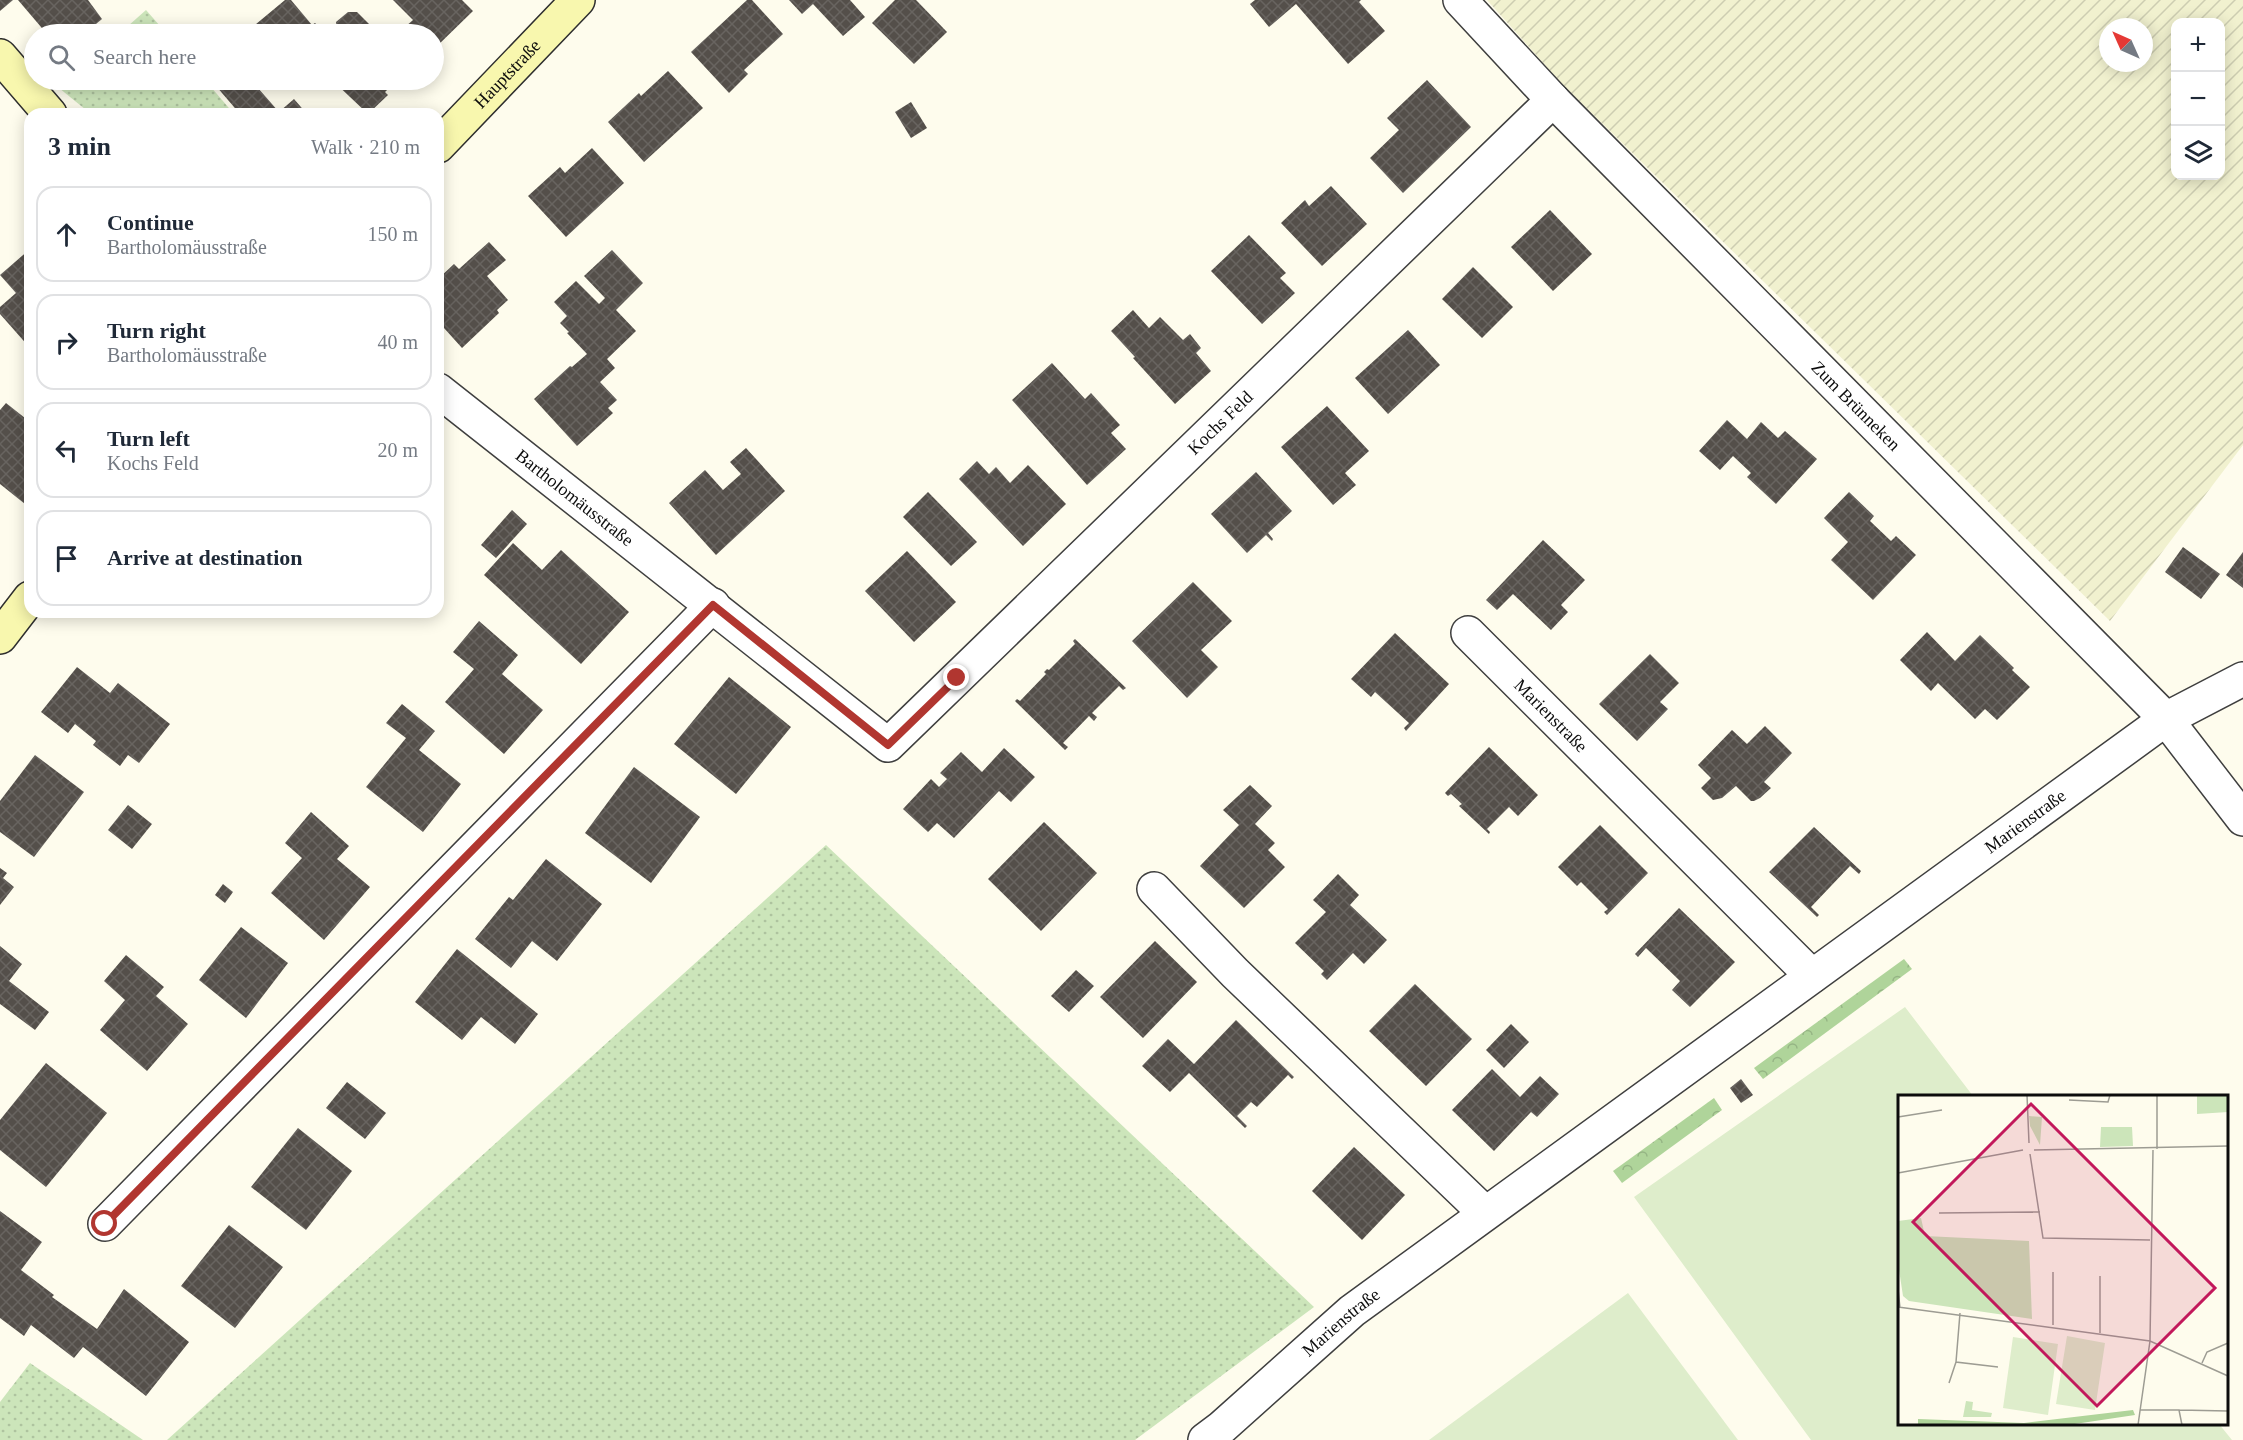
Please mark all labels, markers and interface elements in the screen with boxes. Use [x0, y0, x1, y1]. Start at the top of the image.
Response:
north arrow [2099, 18, 2153, 72]
map controls [2171, 18, 2225, 180]
button: + [2171, 18, 2225, 72]
search box [24, 24, 444, 90]
street label: Hauptstraße [470, 35, 545, 112]
icon: search [45, 41, 78, 74]
text: Search here [93, 44, 196, 69]
button: − [2171, 72, 2225, 126]
button: layers [2171, 126, 2225, 180]
text: 3 min [48, 132, 111, 161]
text: Walk · 210 m [311, 136, 420, 158]
text: Continue [107, 210, 194, 235]
icon: ahead [50, 218, 83, 251]
text: 150 m [367, 223, 418, 245]
text: Bartholomäusstraße [107, 236, 267, 258]
text: Turn right [107, 318, 206, 343]
icon: right [50, 326, 83, 359]
text: 40 m [377, 331, 418, 353]
text: Bartholomäusstraße [107, 344, 267, 366]
street label: Zum Brünneken [1807, 357, 1904, 455]
street label: Kochs Feld [1184, 387, 1257, 459]
text: Turn left [107, 426, 190, 451]
icon: left [50, 434, 83, 467]
text: 20 m [377, 439, 418, 461]
street label: Bartholomäusstraße [512, 445, 637, 550]
text: Kochs Feld [107, 452, 199, 474]
icon: arrive [50, 542, 83, 575]
text: Arrive at destination [107, 545, 303, 570]
route end [943, 664, 969, 690]
street label: Marienstraße [1510, 675, 1592, 756]
street label: Marienstraße [1981, 785, 2069, 857]
inset map [1898, 1095, 2228, 1425]
route start [91, 1210, 117, 1236]
street label: Marienstraße [1298, 1284, 1384, 1361]

